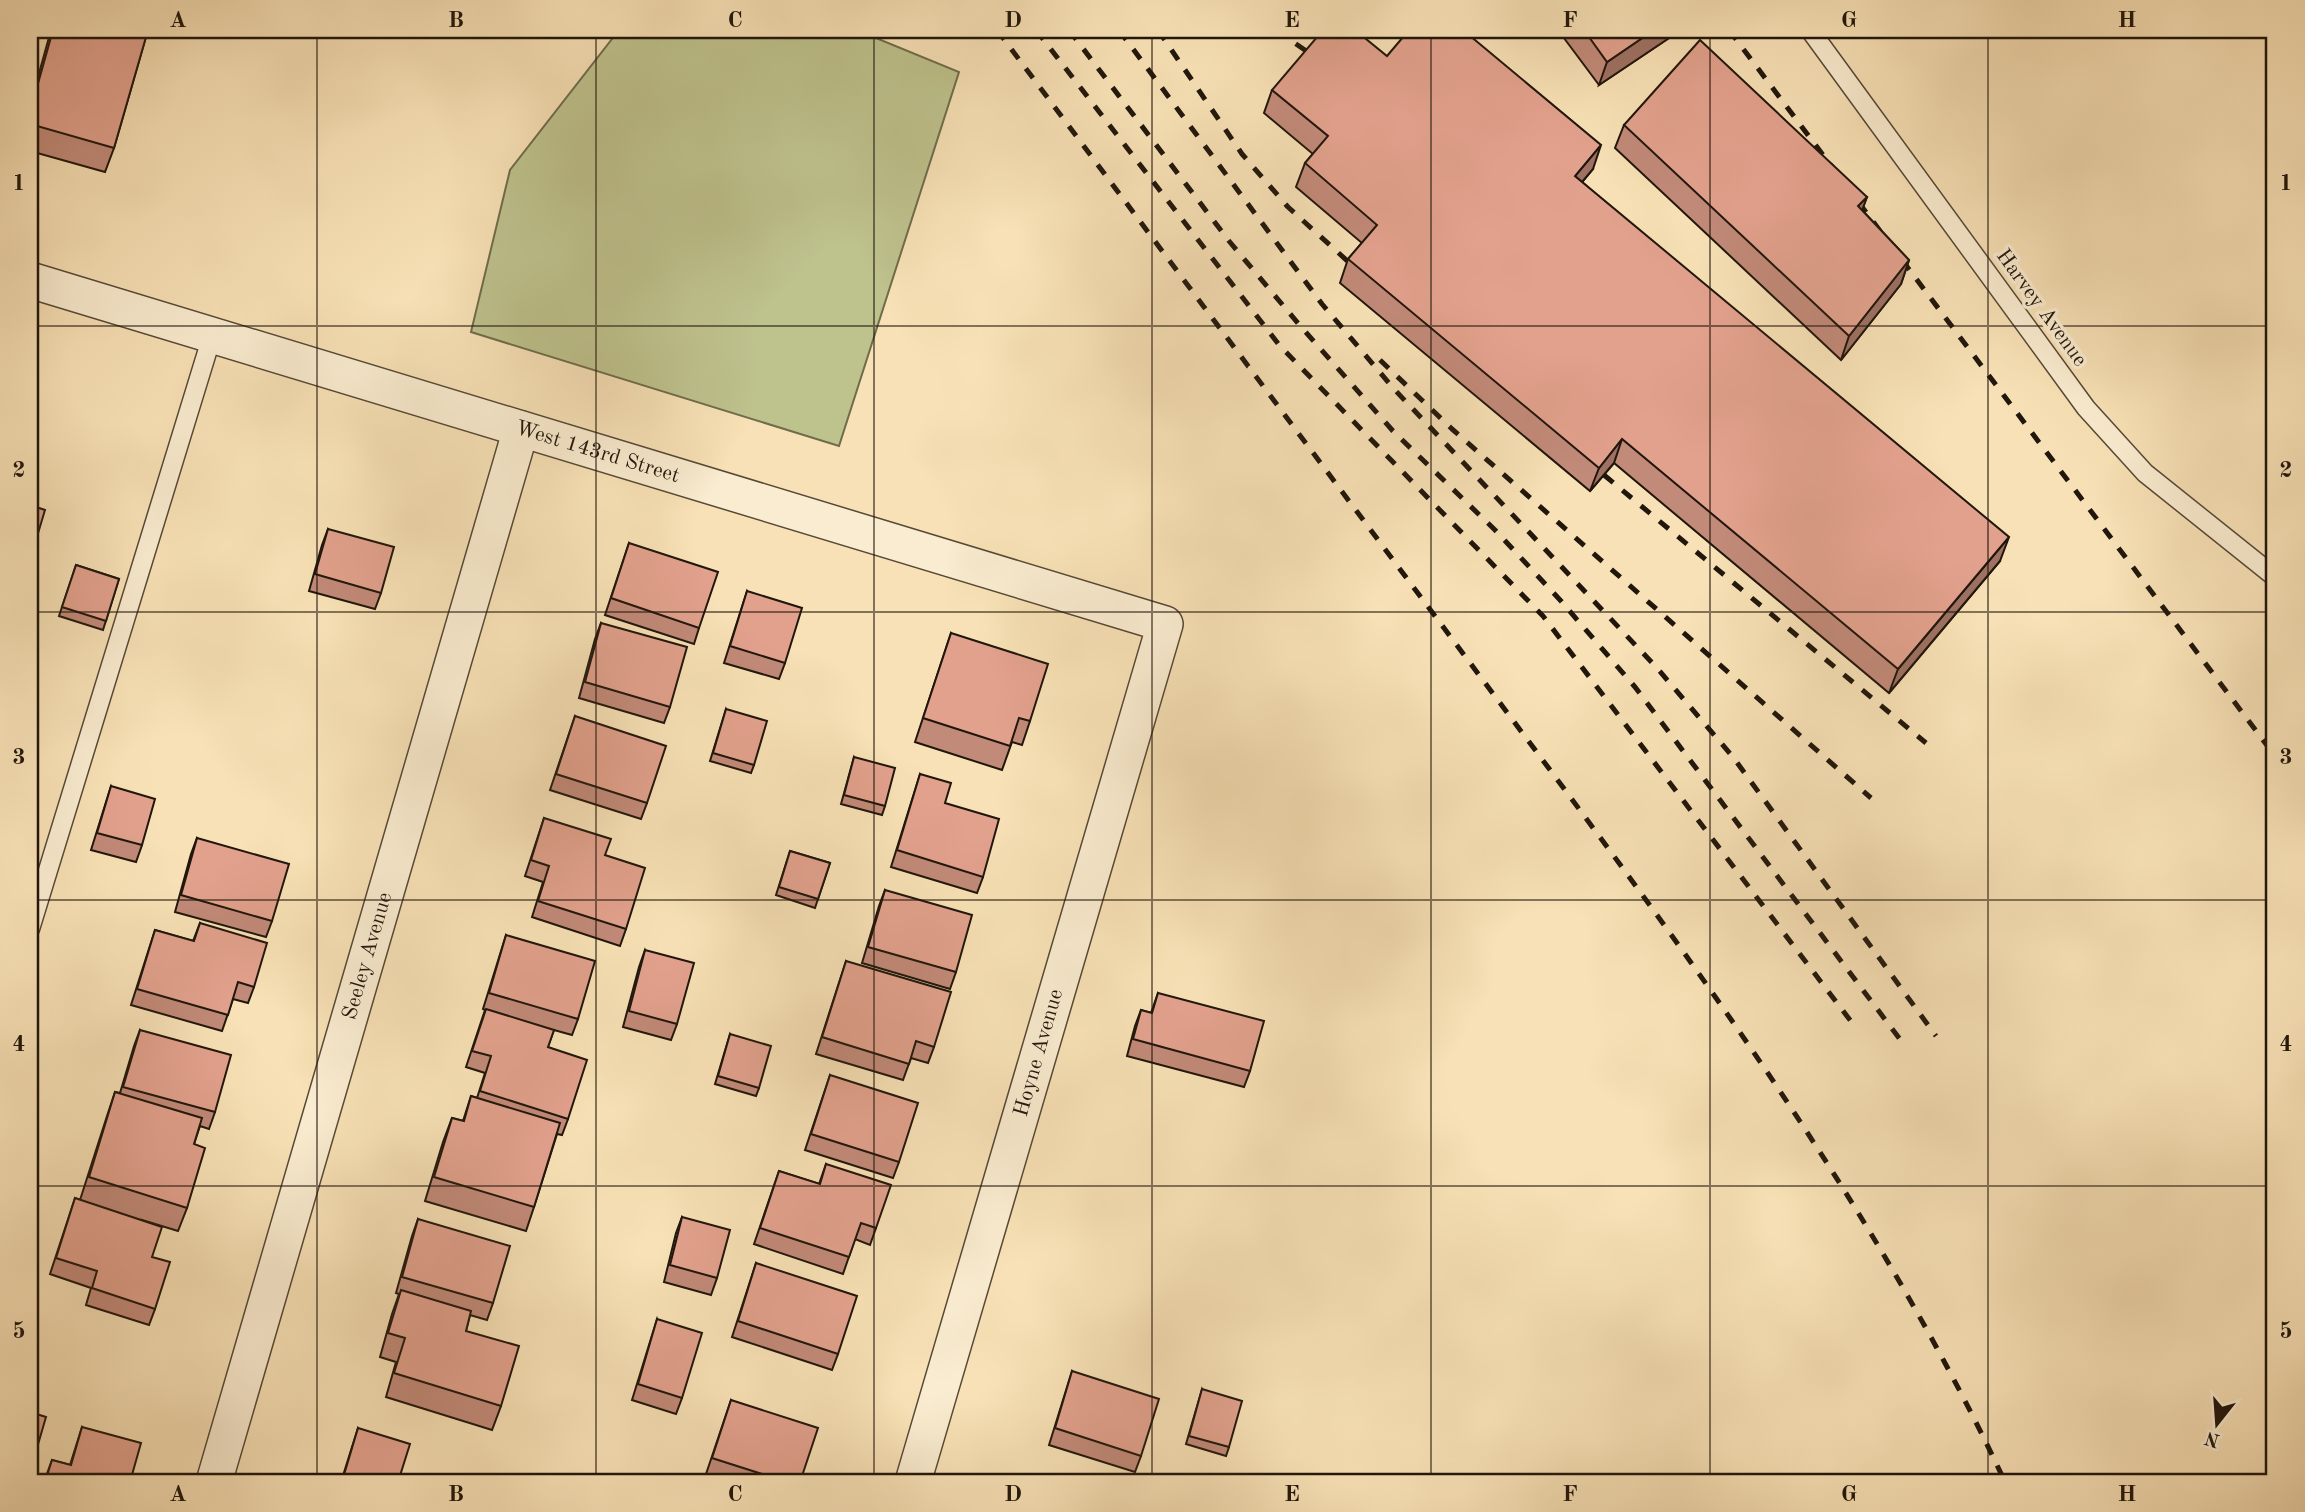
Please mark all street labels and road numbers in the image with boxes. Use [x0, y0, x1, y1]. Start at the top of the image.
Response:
street label: Harvey Avenue [1992, 246, 2090, 370]
street label: West 143rd Street [513, 417, 682, 487]
street label: Seeley Avenue [339, 890, 396, 1022]
street label: Hoyne Avenue [1011, 987, 1067, 1119]

